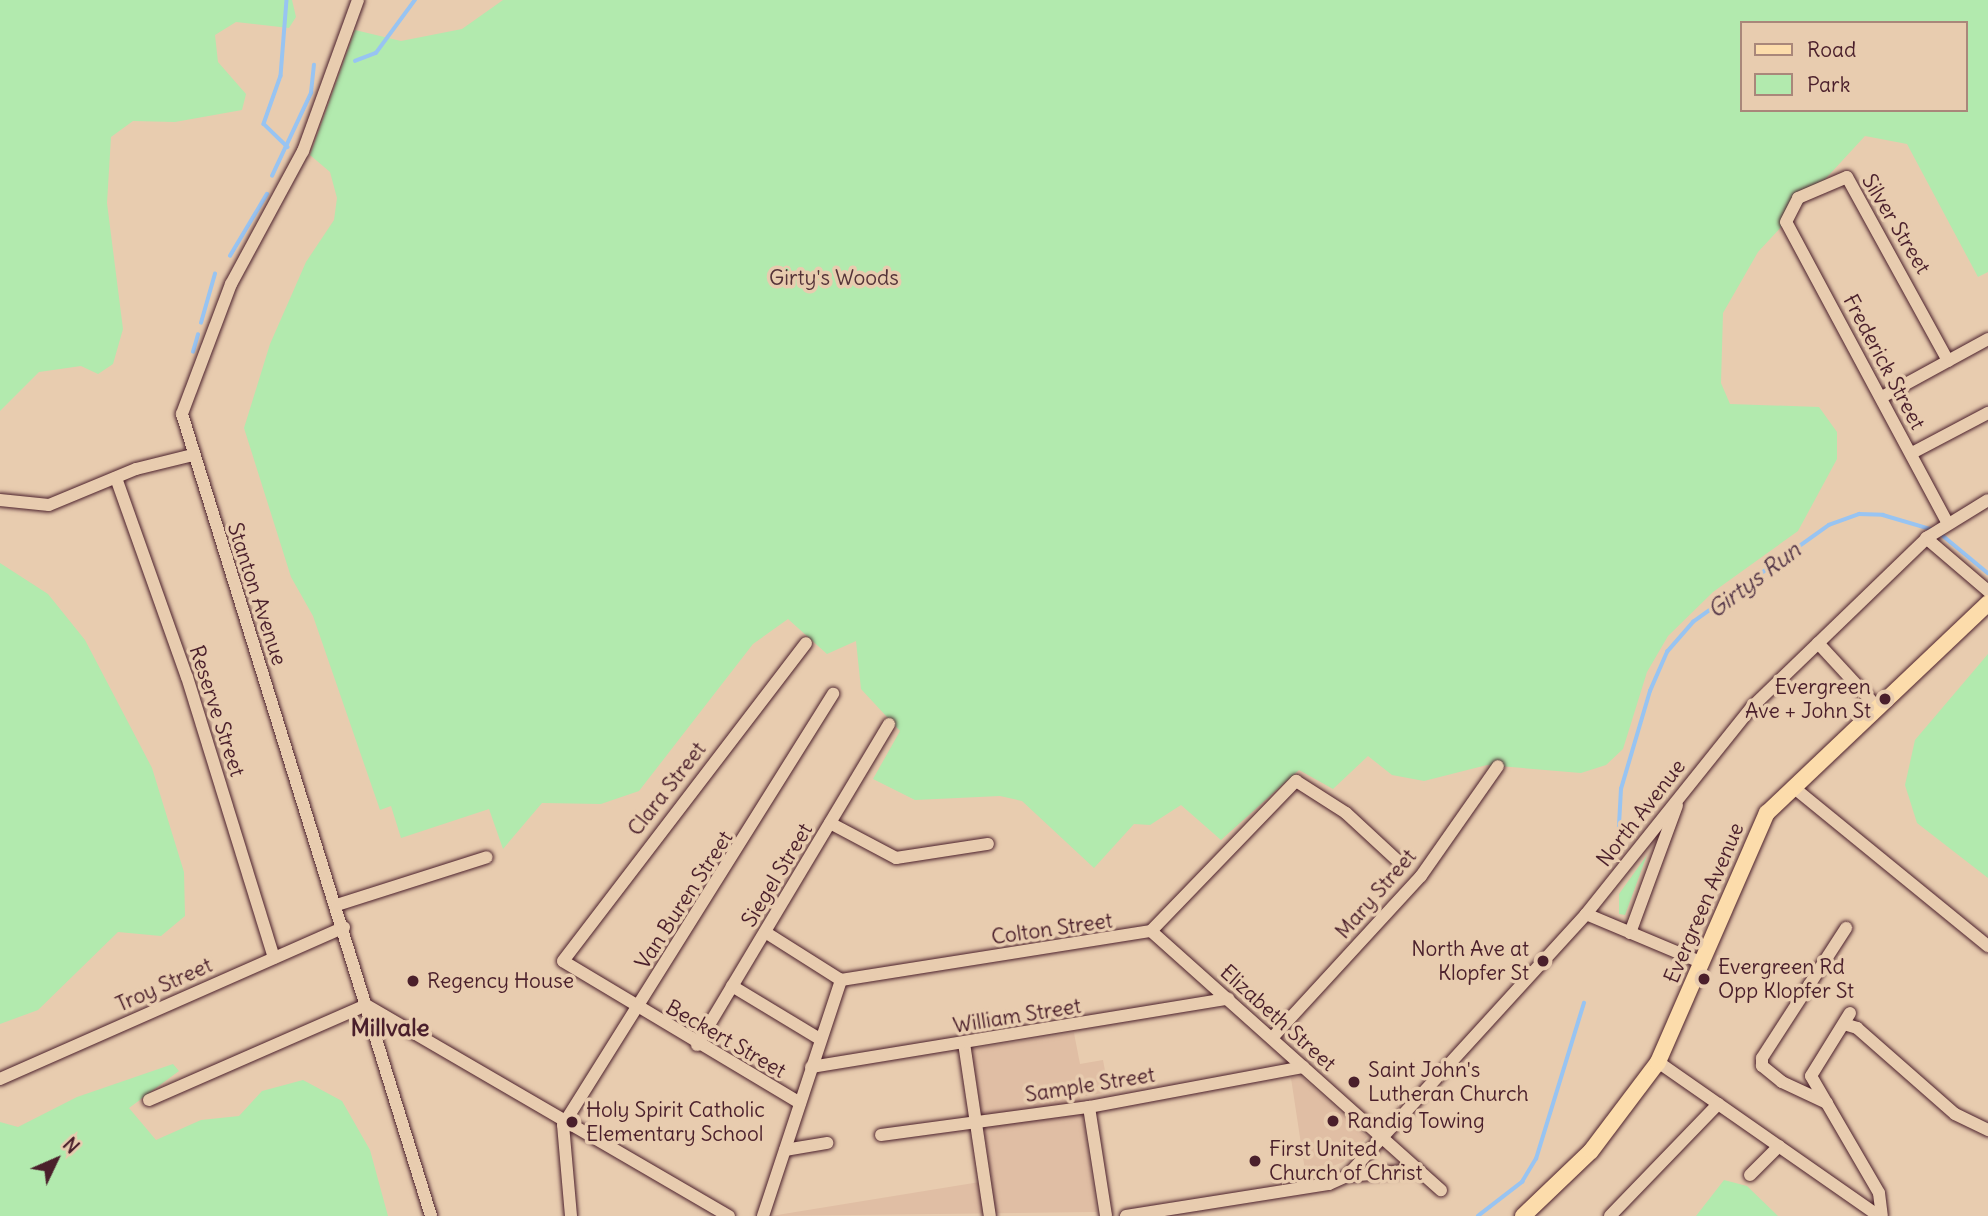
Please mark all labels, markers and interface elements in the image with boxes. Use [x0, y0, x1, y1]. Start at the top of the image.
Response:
legend [1740, 21, 1967, 112]
text: Road [1807, 36, 1856, 63]
text: Park [1807, 71, 1850, 98]
street label: Silver Street [1856, 169, 1936, 279]
park label: Girty's Woods [769, 265, 899, 291]
street label: Frederick Street [1838, 290, 1930, 434]
street label: Stanton Avenue [222, 519, 292, 669]
water label: Girtys Run [1702, 536, 1806, 624]
street label: Reserve Street [184, 642, 250, 780]
place label: Evergreen Ave + John St [1745, 674, 1871, 724]
marker: Evergreen Ave + John St [1877, 691, 1893, 707]
street label: Clara Street [623, 737, 711, 841]
street label: North Avenue [1591, 754, 1691, 872]
street label: Siegel Street [736, 819, 818, 931]
street label: Evergreen Avenue [1659, 819, 1749, 987]
street label: Van Buren Street [630, 826, 738, 974]
street label: Mary Street [1330, 844, 1422, 944]
street label: Colton Street [990, 908, 1114, 950]
place label: North Ave at Klopfer St [1411, 936, 1529, 986]
street label: Troy Street [112, 953, 216, 1017]
marker: North Ave at Klopfer St [1535, 953, 1551, 969]
place label: Evergreen Rd Opp Klopfer St [1718, 954, 1854, 1004]
street label: Elizabeth Street [1215, 960, 1341, 1076]
place label: Regency House [427, 968, 574, 994]
marker: Evergreen Rd Opp Klopfer St [1696, 971, 1712, 987]
marker: Regency House [405, 973, 421, 989]
street label: William Street [951, 993, 1083, 1039]
street label: Beckert Street [662, 995, 790, 1083]
district label: Millvale [350, 1014, 430, 1042]
place label: Saint John's Lutheran Church [1368, 1057, 1529, 1107]
street label: Sample Street [1023, 1062, 1157, 1108]
marker: Saint John's Lutheran Church [1346, 1074, 1362, 1090]
place label: Holy Spirit Catholic Elementary School [586, 1097, 765, 1147]
place label: Randig Towing [1347, 1108, 1485, 1134]
marker: Randig Towing [1325, 1113, 1341, 1129]
marker: Holy Spirit Catholic Elementary School [564, 1114, 580, 1130]
north arrow [21, 1125, 91, 1195]
text: N [58, 1132, 84, 1158]
place label: First United Church of Christ [1269, 1136, 1423, 1186]
marker: First United Church of Christ [1247, 1153, 1263, 1169]

